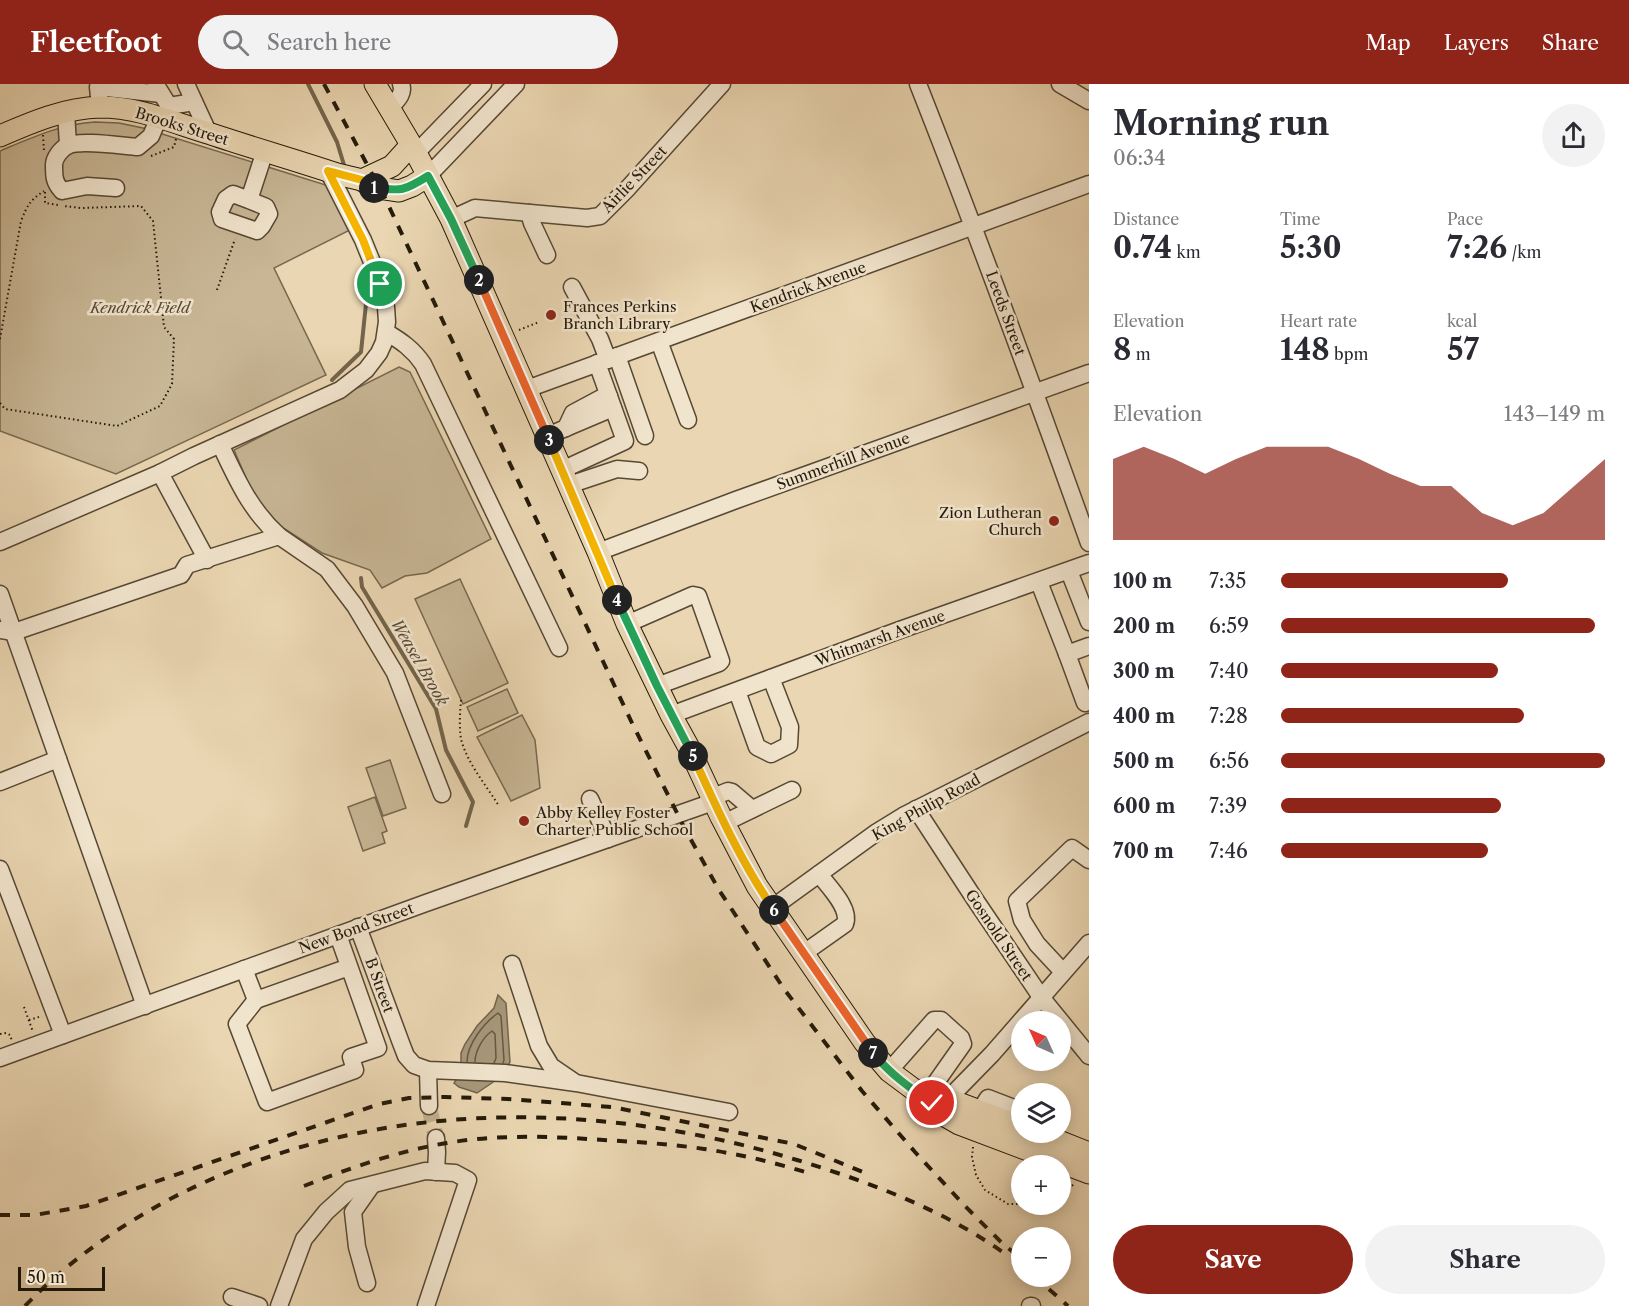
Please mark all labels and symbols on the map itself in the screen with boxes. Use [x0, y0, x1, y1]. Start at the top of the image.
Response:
street label: Brooks Street [133, 103, 232, 149]
street label: Airlie Street [597, 141, 671, 217]
pin: 1 [359, 173, 389, 203]
street label: Kendrick Avenue [747, 257, 869, 317]
pin [354, 258, 405, 309]
pin: 2 [464, 265, 494, 295]
street label: Leeds Street [982, 268, 1030, 359]
place label: Frances Perkins Branch Library [563, 297, 676, 333]
park label: Kendrick Field [89, 298, 192, 317]
marker: Frances Perkins Branch Library [544, 308, 558, 322]
pin: 3 [534, 425, 564, 455]
street label: Summerhill Avenue [774, 428, 912, 494]
place label: Zion Lutheran Church [939, 503, 1043, 539]
marker: Zion Lutheran Church [1047, 514, 1061, 528]
pin: 4 [602, 585, 632, 615]
street label: Whitmarsh Avenue [811, 606, 948, 671]
water label: Weasel Brook [387, 615, 453, 710]
pin: 5 [678, 741, 708, 771]
street label: King Philip Road [869, 769, 983, 845]
place label: Abby Kelley Foster Charter Public School [535, 803, 694, 839]
marker: Abby Kelley Foster Charter Public School [517, 814, 531, 828]
street label: Gosnold Street [961, 886, 1037, 985]
pin: 6 [759, 895, 789, 925]
street label: New Bond Street [296, 898, 417, 958]
street label: B Street [361, 955, 399, 1016]
north arrow [1011, 1011, 1071, 1071]
pin: 7 [858, 1038, 888, 1068]
pin [906, 1077, 957, 1128]
scale bar [18, 1264, 105, 1292]

